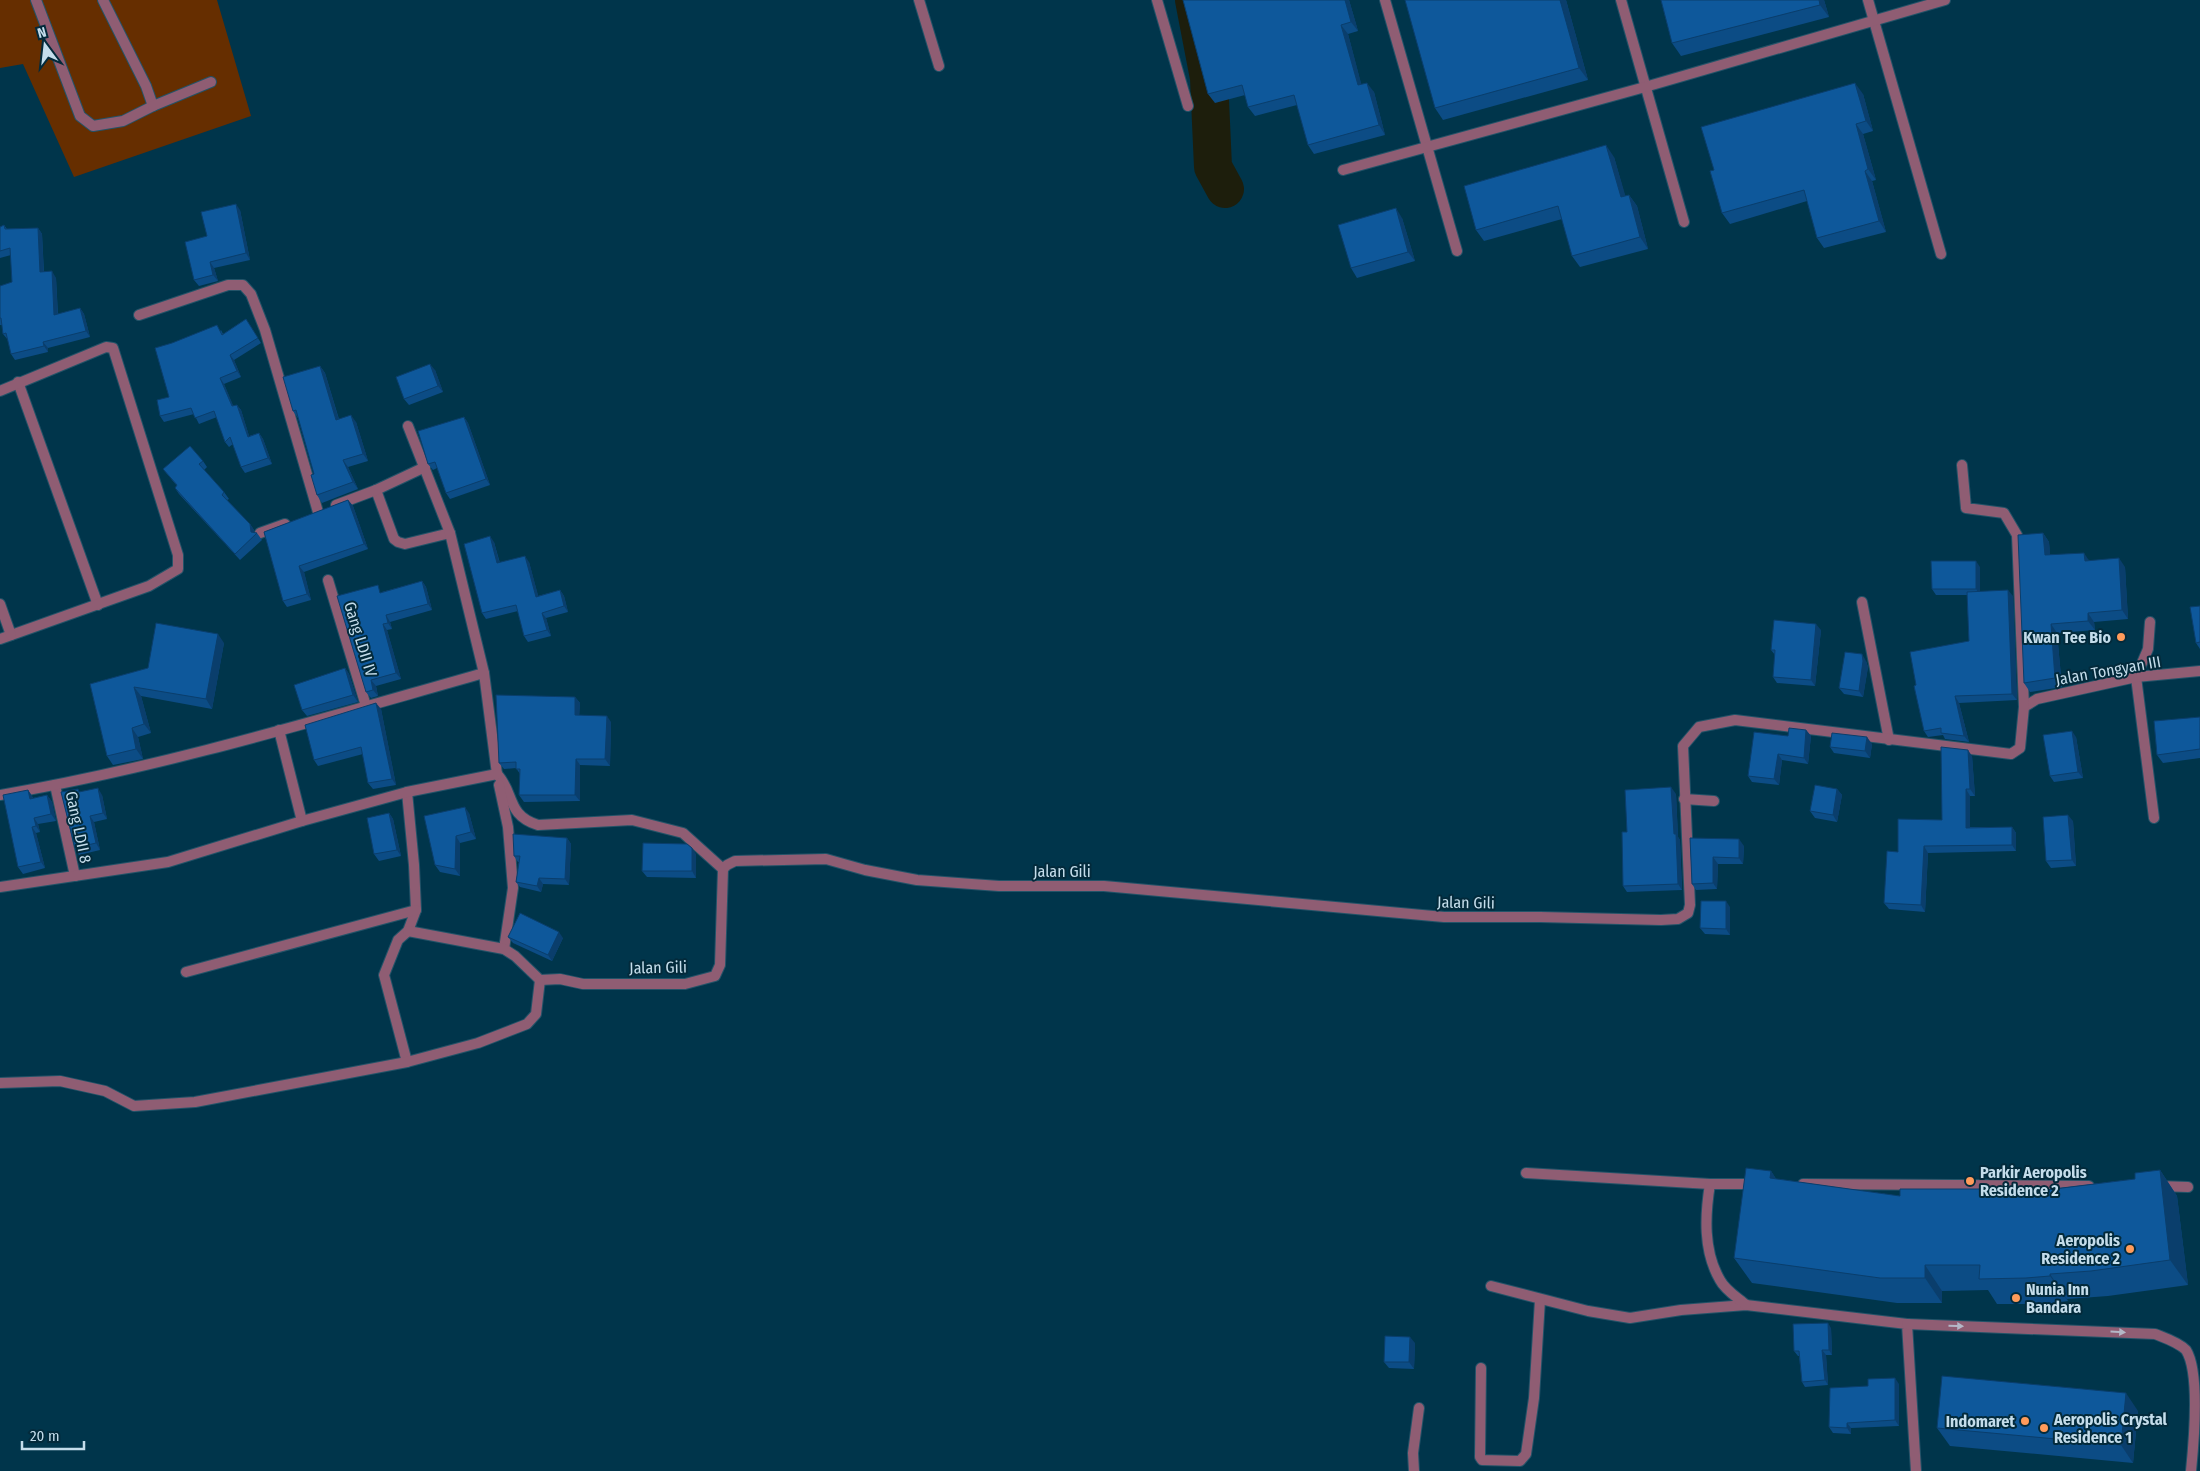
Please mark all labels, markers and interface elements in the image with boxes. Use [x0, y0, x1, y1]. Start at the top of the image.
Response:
north arrow [20, 20, 70, 70]
text: N [36, 24, 48, 42]
street label: Gang LDII IV [340, 599, 381, 680]
place label: Kwan Tee Bio [2023, 628, 2111, 647]
marker: Kwan Tee Bio [2115, 631, 2127, 643]
street label: Jalan Tongyan III [2054, 652, 2162, 689]
street label: Gang LDII 8 [62, 789, 95, 865]
street label: Jalan Gili [1033, 862, 1091, 881]
street label: Jalan Gili [1437, 892, 1495, 913]
street label: Jalan Gili [629, 957, 687, 978]
place label: Parkir Aeropolis Residence 2 [1980, 1163, 2087, 1200]
marker: Parkir Aeropolis Residence 2 [1964, 1175, 1976, 1187]
place label: Aeropolis Residence 2 [2041, 1231, 2121, 1268]
marker: Aeropolis Residence 2 [2124, 1243, 2136, 1255]
place label: Nunia Inn Bandara [2026, 1280, 2089, 1317]
marker: Nunia Inn Bandara [2010, 1292, 2022, 1304]
one-way arrow [1948, 1322, 1964, 1330]
one-way arrow [2110, 1328, 2126, 1336]
place label: Aeropolis Crystal Residence 1 [2053, 1410, 2168, 1447]
place label: Indomaret [1946, 1412, 2015, 1431]
marker: Indomaret [2019, 1415, 2031, 1427]
scale bar [22, 1418, 85, 1450]
marker: Aeropolis Crystal Residence 1 [2038, 1422, 2050, 1434]
text: 20 m [30, 1427, 60, 1445]

